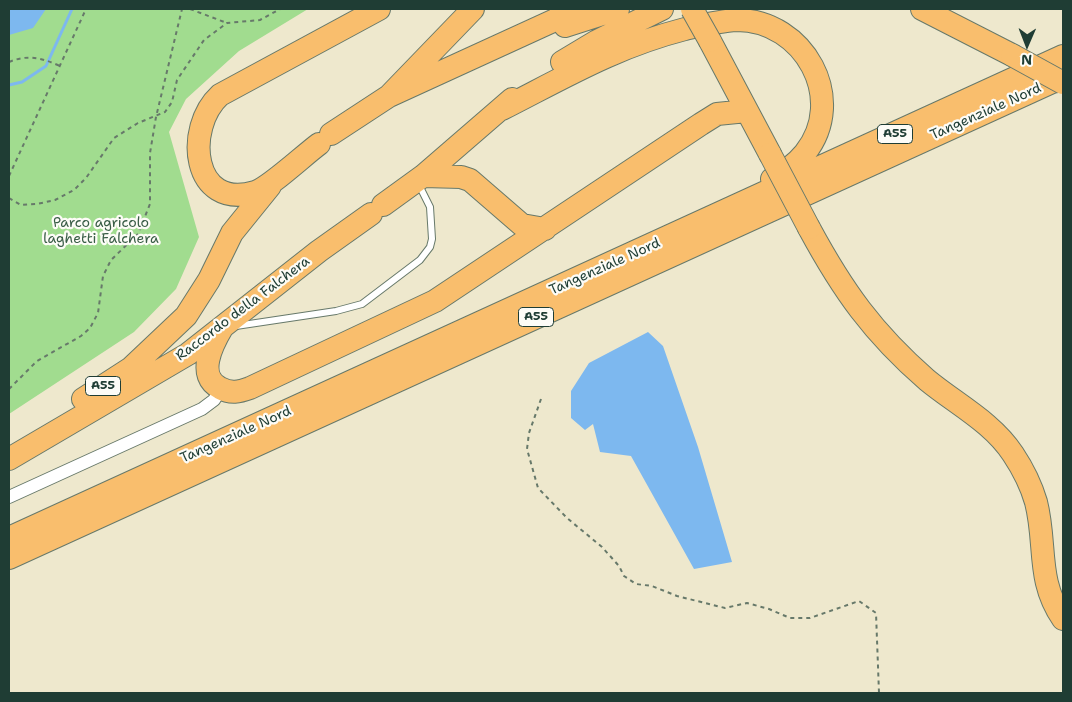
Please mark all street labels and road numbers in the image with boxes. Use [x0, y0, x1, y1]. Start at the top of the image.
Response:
street label: Tangenziale Nord [928, 80, 1044, 144]
road number: A55 [878, 125, 912, 144]
street label: Tangenziale Nord [547, 235, 663, 299]
street label: Raccordo della Falchera [173, 253, 313, 365]
road number: A55 [518, 308, 554, 326]
road number: A55 [86, 376, 120, 396]
street label: Tangenziale Nord [178, 403, 294, 467]

